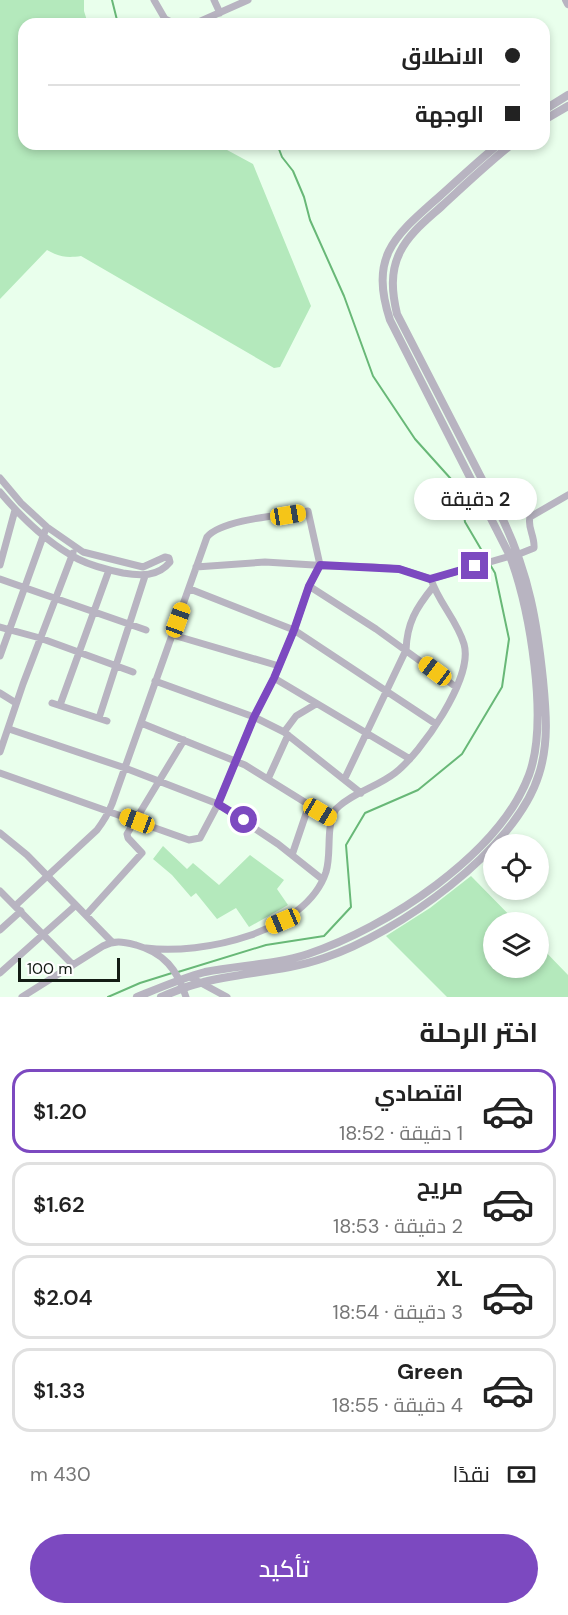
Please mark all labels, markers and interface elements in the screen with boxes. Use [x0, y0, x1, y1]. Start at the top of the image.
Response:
text: الانطلاق [401, 42, 484, 71]
text: الوجهة [415, 100, 484, 129]
callout: 2 دقيقة [414, 479, 536, 521]
text: 2 دقيقة [441, 486, 510, 512]
car [269, 503, 307, 527]
route end [461, 552, 488, 579]
car [163, 600, 193, 640]
car [415, 653, 455, 689]
car [300, 795, 340, 829]
car [117, 806, 157, 836]
route start [230, 806, 257, 833]
map controls [483, 834, 549, 978]
button: locate [483, 834, 549, 900]
car [263, 906, 303, 936]
button: layers [483, 912, 549, 978]
scale bar [18, 955, 120, 983]
text: 100 m [27, 958, 72, 979]
text: اختر الرحلة [419, 1015, 538, 1050]
text: اقتصادي [374, 1079, 463, 1108]
icon: car [481, 1084, 535, 1138]
text: $1.20 [33, 1097, 87, 1126]
text: 1 دقيقة · 18:52 [339, 1120, 463, 1146]
text: مريح [417, 1172, 463, 1201]
icon: car [481, 1177, 535, 1231]
text: $1.62 [33, 1190, 85, 1219]
text: 2 دقيقة · 18:53 [333, 1213, 463, 1239]
text: XL [436, 1264, 463, 1293]
icon: car [481, 1270, 535, 1324]
text: $2.04 [33, 1283, 93, 1312]
text: 3 دقيقة · 18:54 [332, 1299, 463, 1325]
text: Green [397, 1357, 463, 1386]
icon: car [481, 1363, 535, 1417]
text: $1.33 [33, 1376, 85, 1405]
text: 4 دقيقة · 18:55 [332, 1392, 463, 1418]
icon: cash [505, 1458, 538, 1491]
text: نقدًا [452, 1460, 490, 1489]
text: 430 m [30, 1461, 91, 1487]
button: تأكيد [30, 1534, 538, 1603]

